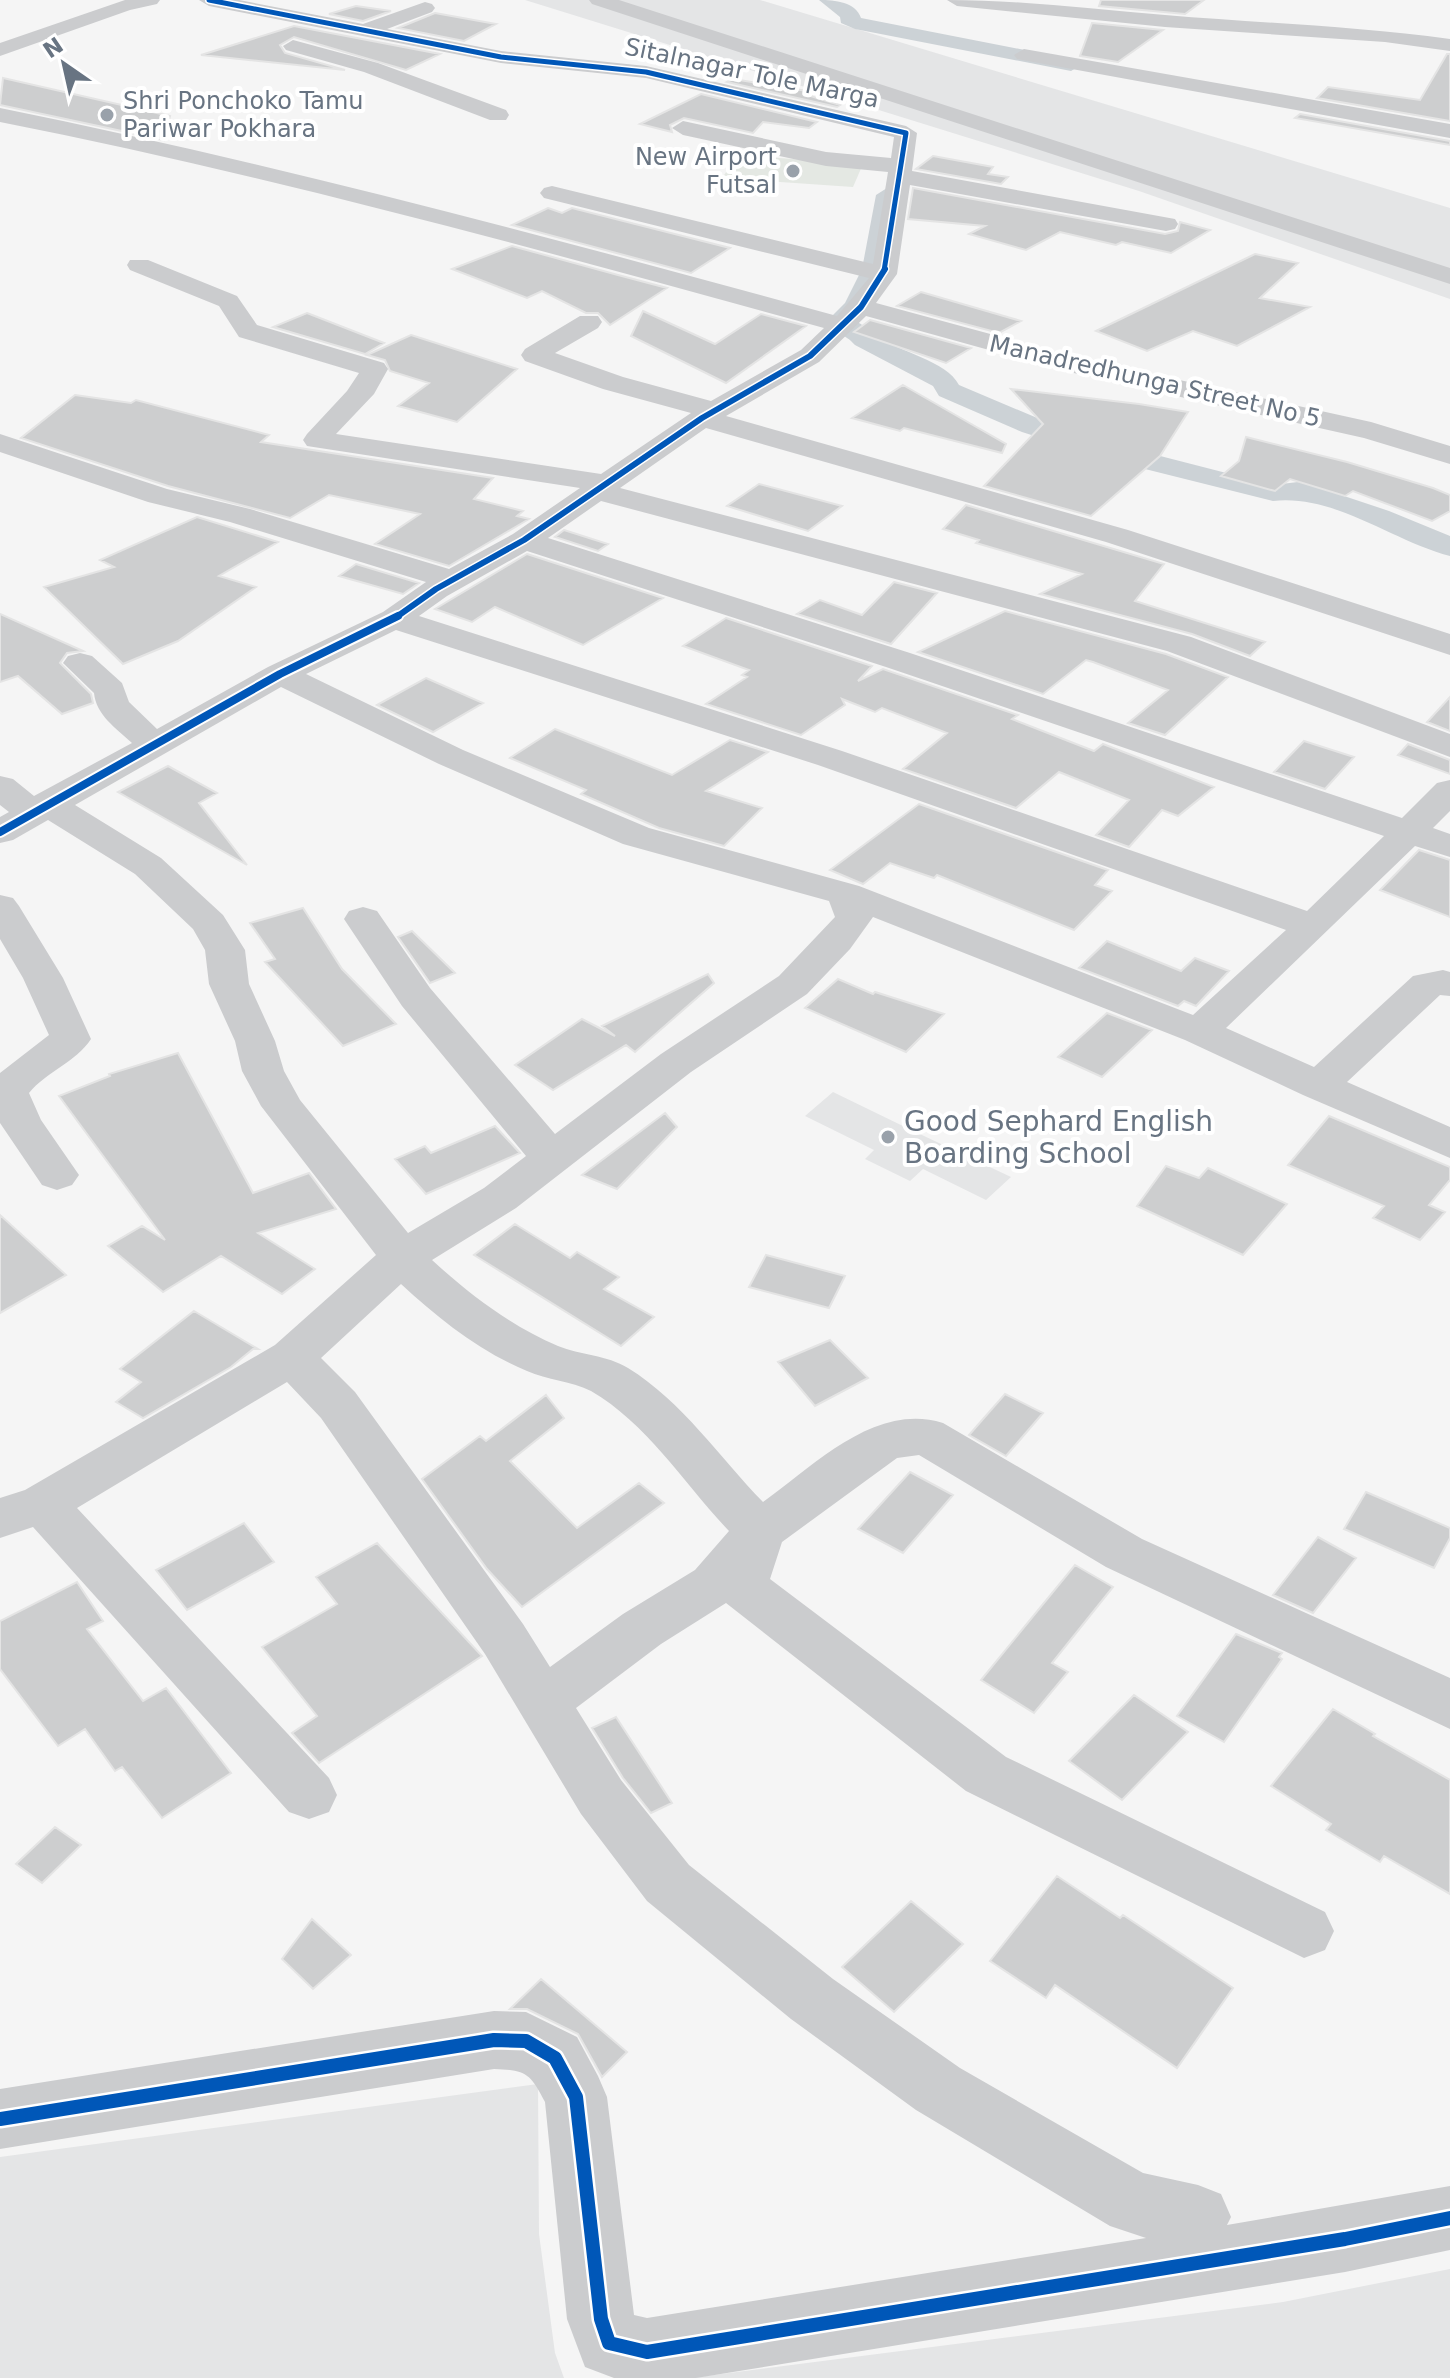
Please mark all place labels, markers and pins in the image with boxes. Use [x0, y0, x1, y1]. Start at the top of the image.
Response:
place label: Shri Ponchoko Tamu Pariwar Pokhara [123, 87, 364, 143]
marker: Shri Ponchoko Tamu Pariwar Pokhara [98, 106, 116, 124]
place label: New Airport Futsal [635, 143, 777, 199]
marker: New Airport Futsal [784, 162, 802, 180]
place label: Good Sephard English Boarding School [904, 1105, 1213, 1170]
marker: Good Sephard English Boarding School [879, 1128, 897, 1146]

